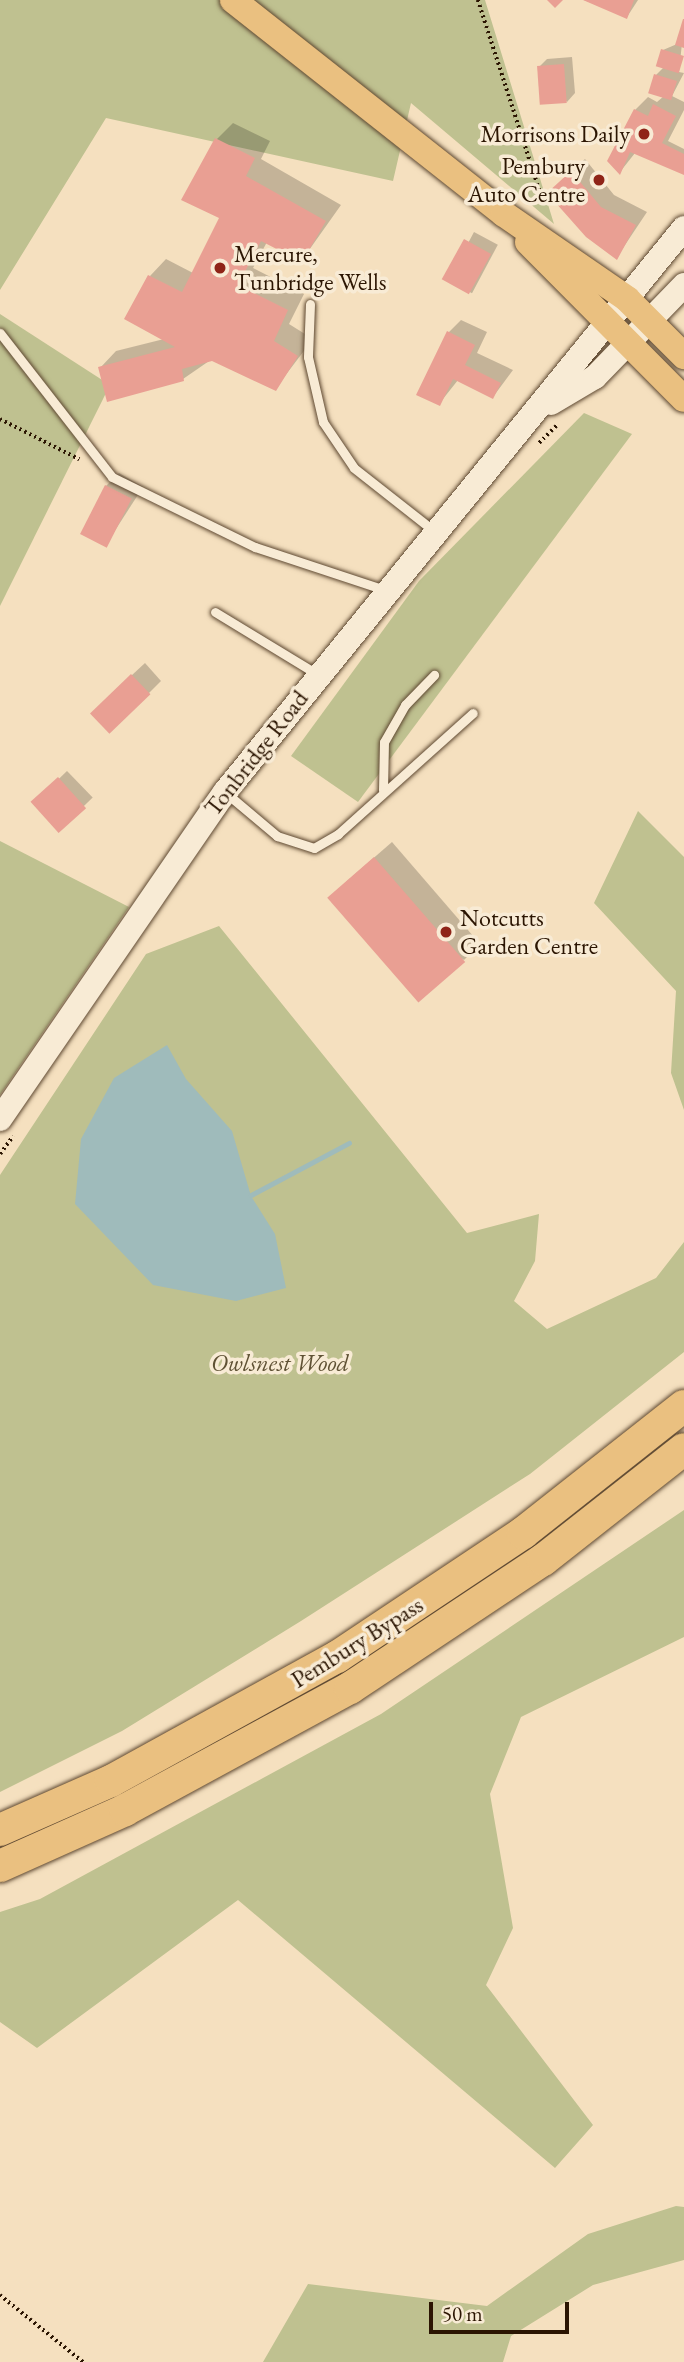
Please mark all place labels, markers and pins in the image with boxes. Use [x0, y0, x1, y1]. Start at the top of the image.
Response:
place label: Morrisons Daily [480, 120, 630, 148]
marker: Morrisons Daily [636, 126, 652, 142]
place label: Pembury Auto Centre [468, 152, 585, 208]
marker: Pembury Auto Centre [591, 172, 607, 188]
place label: Mercure, Tunbridge Wells [234, 240, 387, 296]
marker: Mercure, Tunbridge Wells [212, 260, 228, 276]
place label: Notcutts Garden Centre [460, 904, 598, 960]
marker: Notcutts Garden Centre [438, 924, 454, 940]

